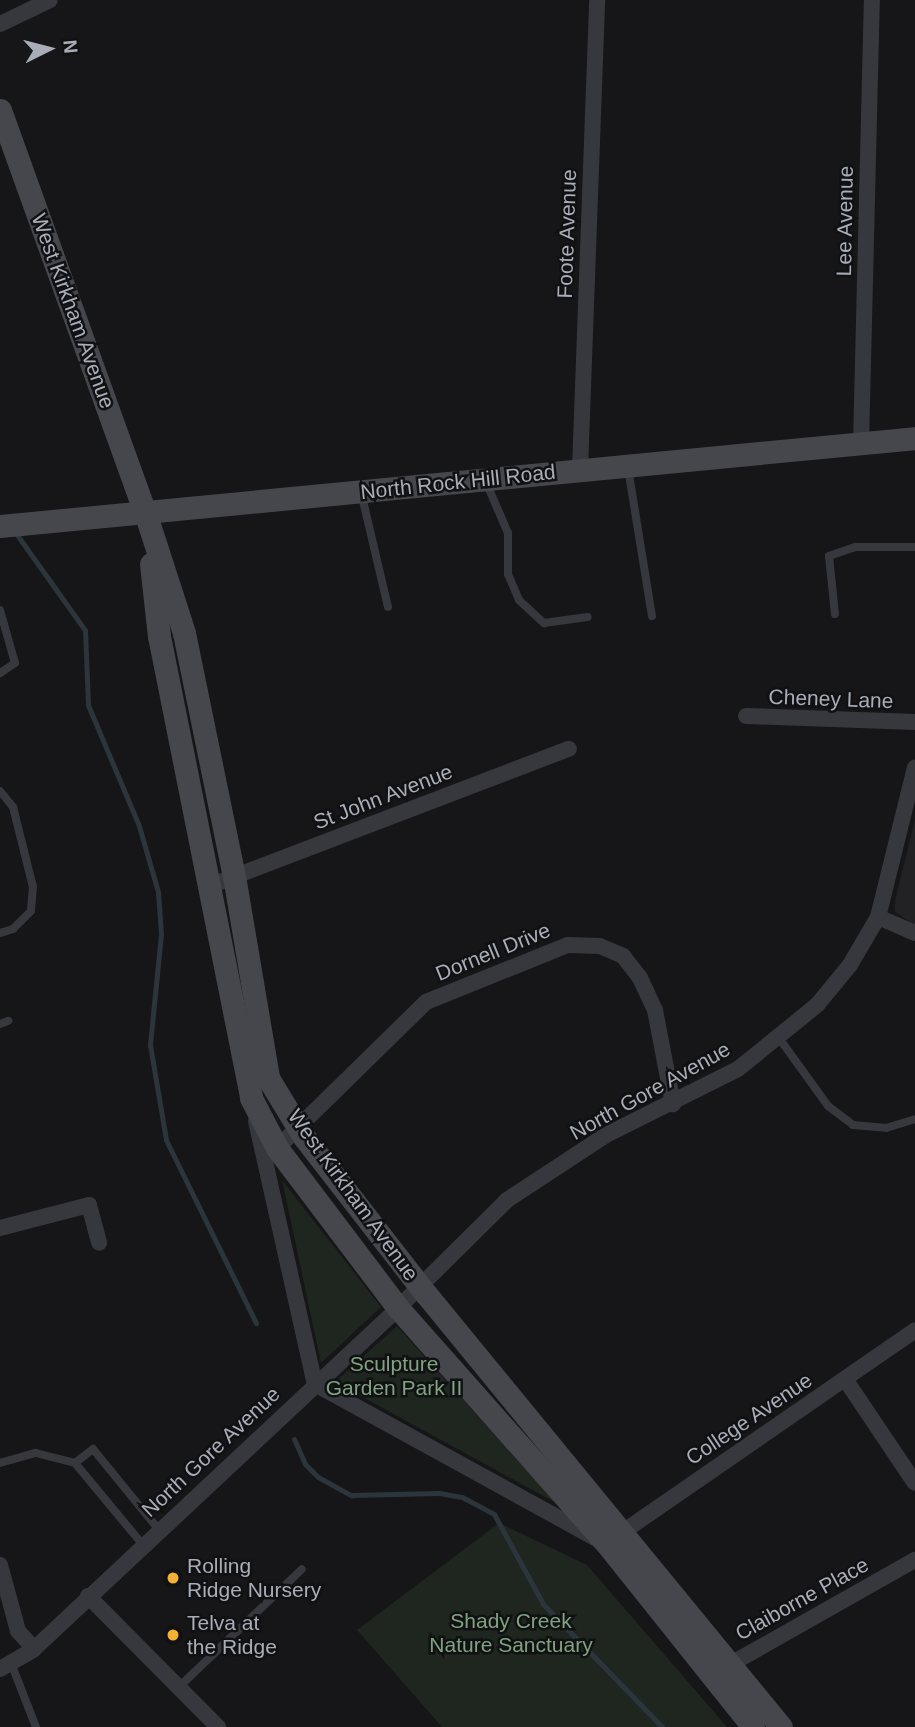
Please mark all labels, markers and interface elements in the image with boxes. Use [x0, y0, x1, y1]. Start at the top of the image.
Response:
north arrow [14, 14, 84, 84]
text: N [59, 39, 82, 55]
street label: Lee Avenue [831, 165, 859, 277]
street label: Foote Avenue [552, 168, 582, 300]
street label: West Kirkham Avenue [26, 209, 120, 413]
street label: North Rock Hill Road [359, 459, 557, 505]
street label: Cheney Lane [768, 684, 894, 714]
street label: St John Avenue [309, 759, 457, 835]
street label: Dornell Drive [432, 918, 554, 986]
street label: North Gore Avenue [565, 1036, 735, 1146]
street label: West Kirkham Avenue [282, 1104, 424, 1286]
park label: Sculpture Garden Park II [326, 1351, 462, 1401]
street label: College Avenue [681, 1367, 817, 1471]
street label: North Gore Avenue [136, 1381, 286, 1523]
street label: Claiborne Place [731, 1552, 873, 1646]
place label: Rolling Ridge Nursery [187, 1553, 321, 1603]
marker: Rolling Ridge Nursery [165, 1570, 181, 1586]
park label: Shady Creek Nature Sanctuary [429, 1608, 593, 1658]
place label: Telva at the Ridge [187, 1610, 277, 1660]
marker: Telva at the Ridge [165, 1627, 181, 1643]

